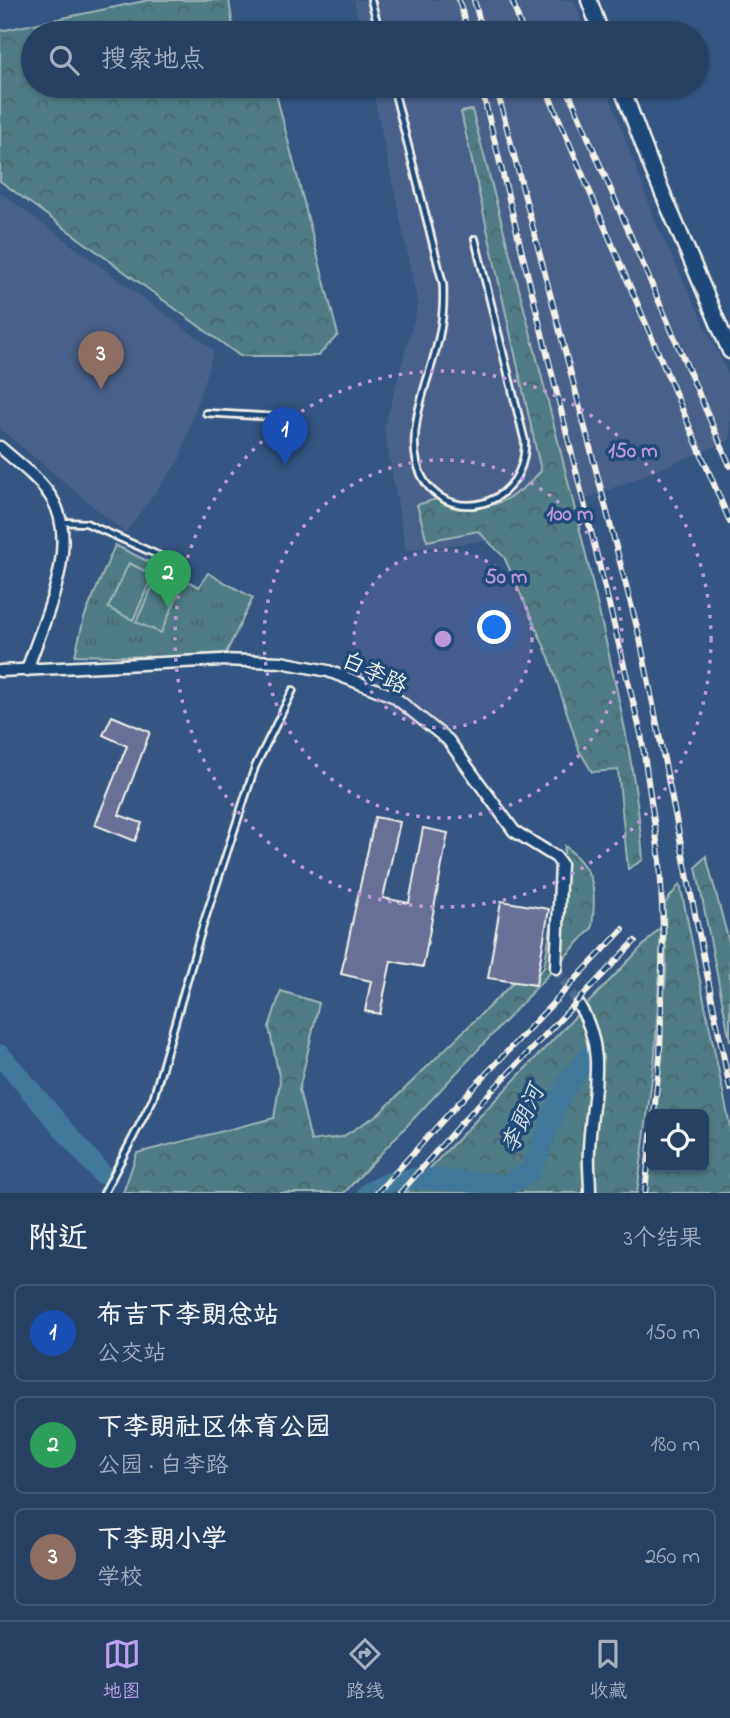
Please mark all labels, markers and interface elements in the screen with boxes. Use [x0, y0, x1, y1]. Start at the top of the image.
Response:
search box [21, 21, 709, 98]
icon: search [45, 41, 83, 79]
text: 搜索地点 [101, 42, 205, 80]
pin: 3 [78, 331, 124, 389]
pin: 1 [262, 407, 308, 465]
text: 150 m [608, 437, 658, 467]
text: 100 m [547, 500, 593, 530]
pin: 2 [145, 550, 191, 608]
text: 50 m [485, 563, 527, 593]
your location [477, 610, 511, 644]
centre of rings [431, 627, 455, 651]
street label: 白李路 [336, 645, 412, 704]
water label: 李朗河 [494, 1076, 557, 1160]
map controls [646, 1109, 709, 1172]
button: locate [646, 1109, 709, 1172]
text: 附近 [28, 1218, 88, 1262]
text: 3个结果 [624, 1223, 702, 1256]
text: 布吉下李朗总站 [97, 1298, 279, 1336]
text: 1 [49, 1317, 57, 1350]
text: 150 m [646, 1317, 700, 1350]
text: 公交站 [97, 1338, 166, 1371]
text: 下李朗社区体育公园 [97, 1410, 331, 1448]
text: 2 [47, 1429, 59, 1462]
text: 180 m [651, 1429, 700, 1462]
text: 公园 · 白李路 [97, 1450, 228, 1483]
text: 下李朗小学 [97, 1522, 227, 1560]
text: 3 [48, 1541, 58, 1574]
text: 260 m [645, 1541, 700, 1574]
text: 学校 [97, 1562, 143, 1595]
tab: 地图 [103, 1635, 141, 1706]
tab: 路线 [346, 1635, 384, 1706]
tab: 收藏 [589, 1635, 627, 1706]

